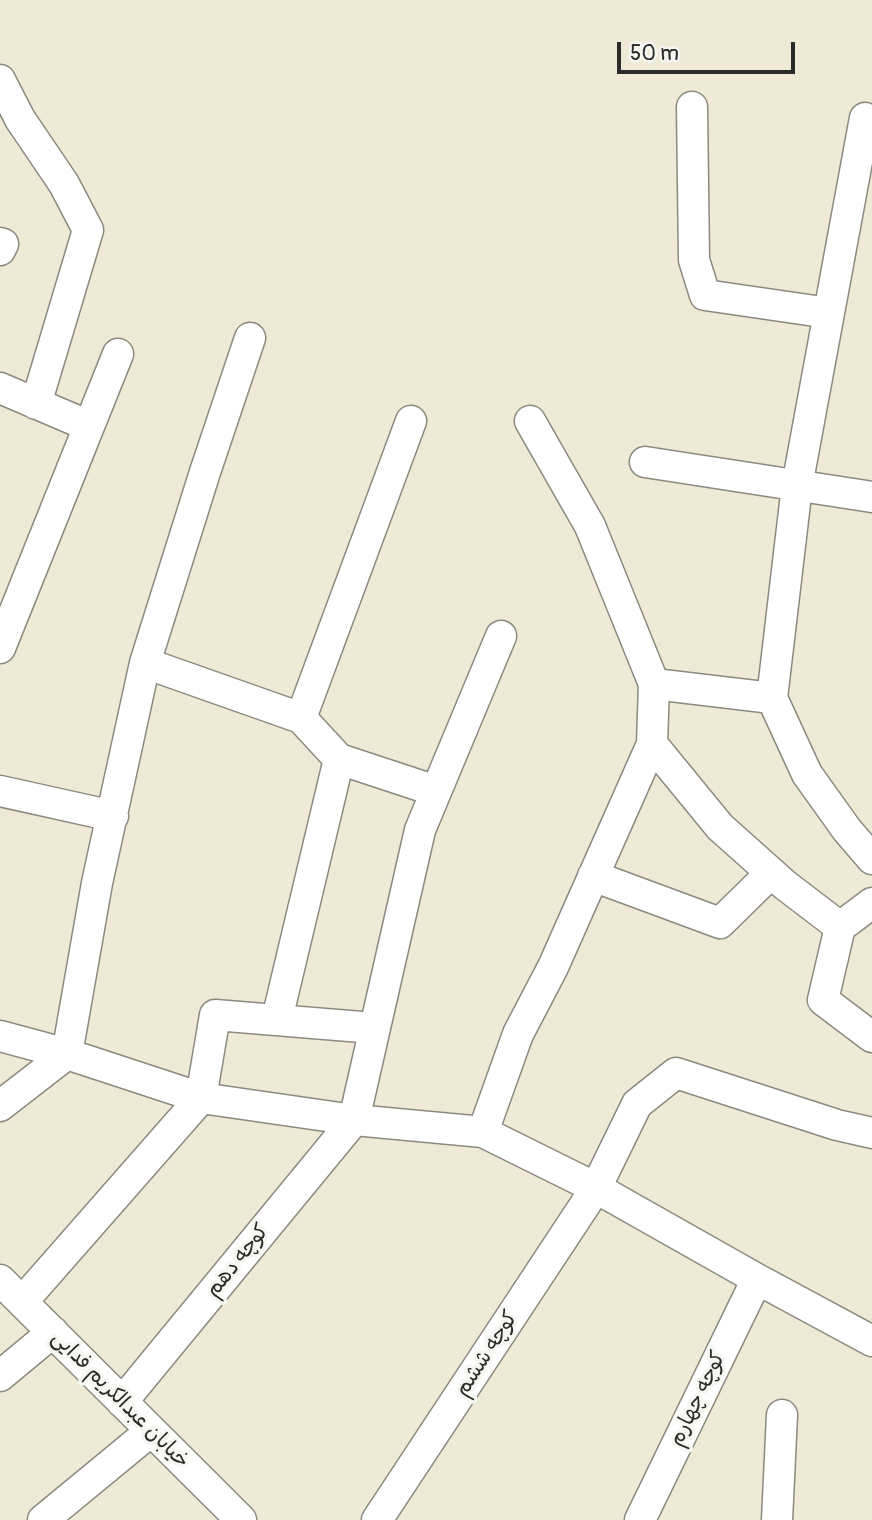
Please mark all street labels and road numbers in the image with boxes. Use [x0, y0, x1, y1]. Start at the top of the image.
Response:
street label: کوچه دهم [201, 1219, 275, 1303]
street label: کوچه ششم [450, 1306, 524, 1402]
street label: خیابان عبدالکریم فدایی [46, 1326, 194, 1474]
street label: کوچه چهارم [664, 1347, 732, 1451]

